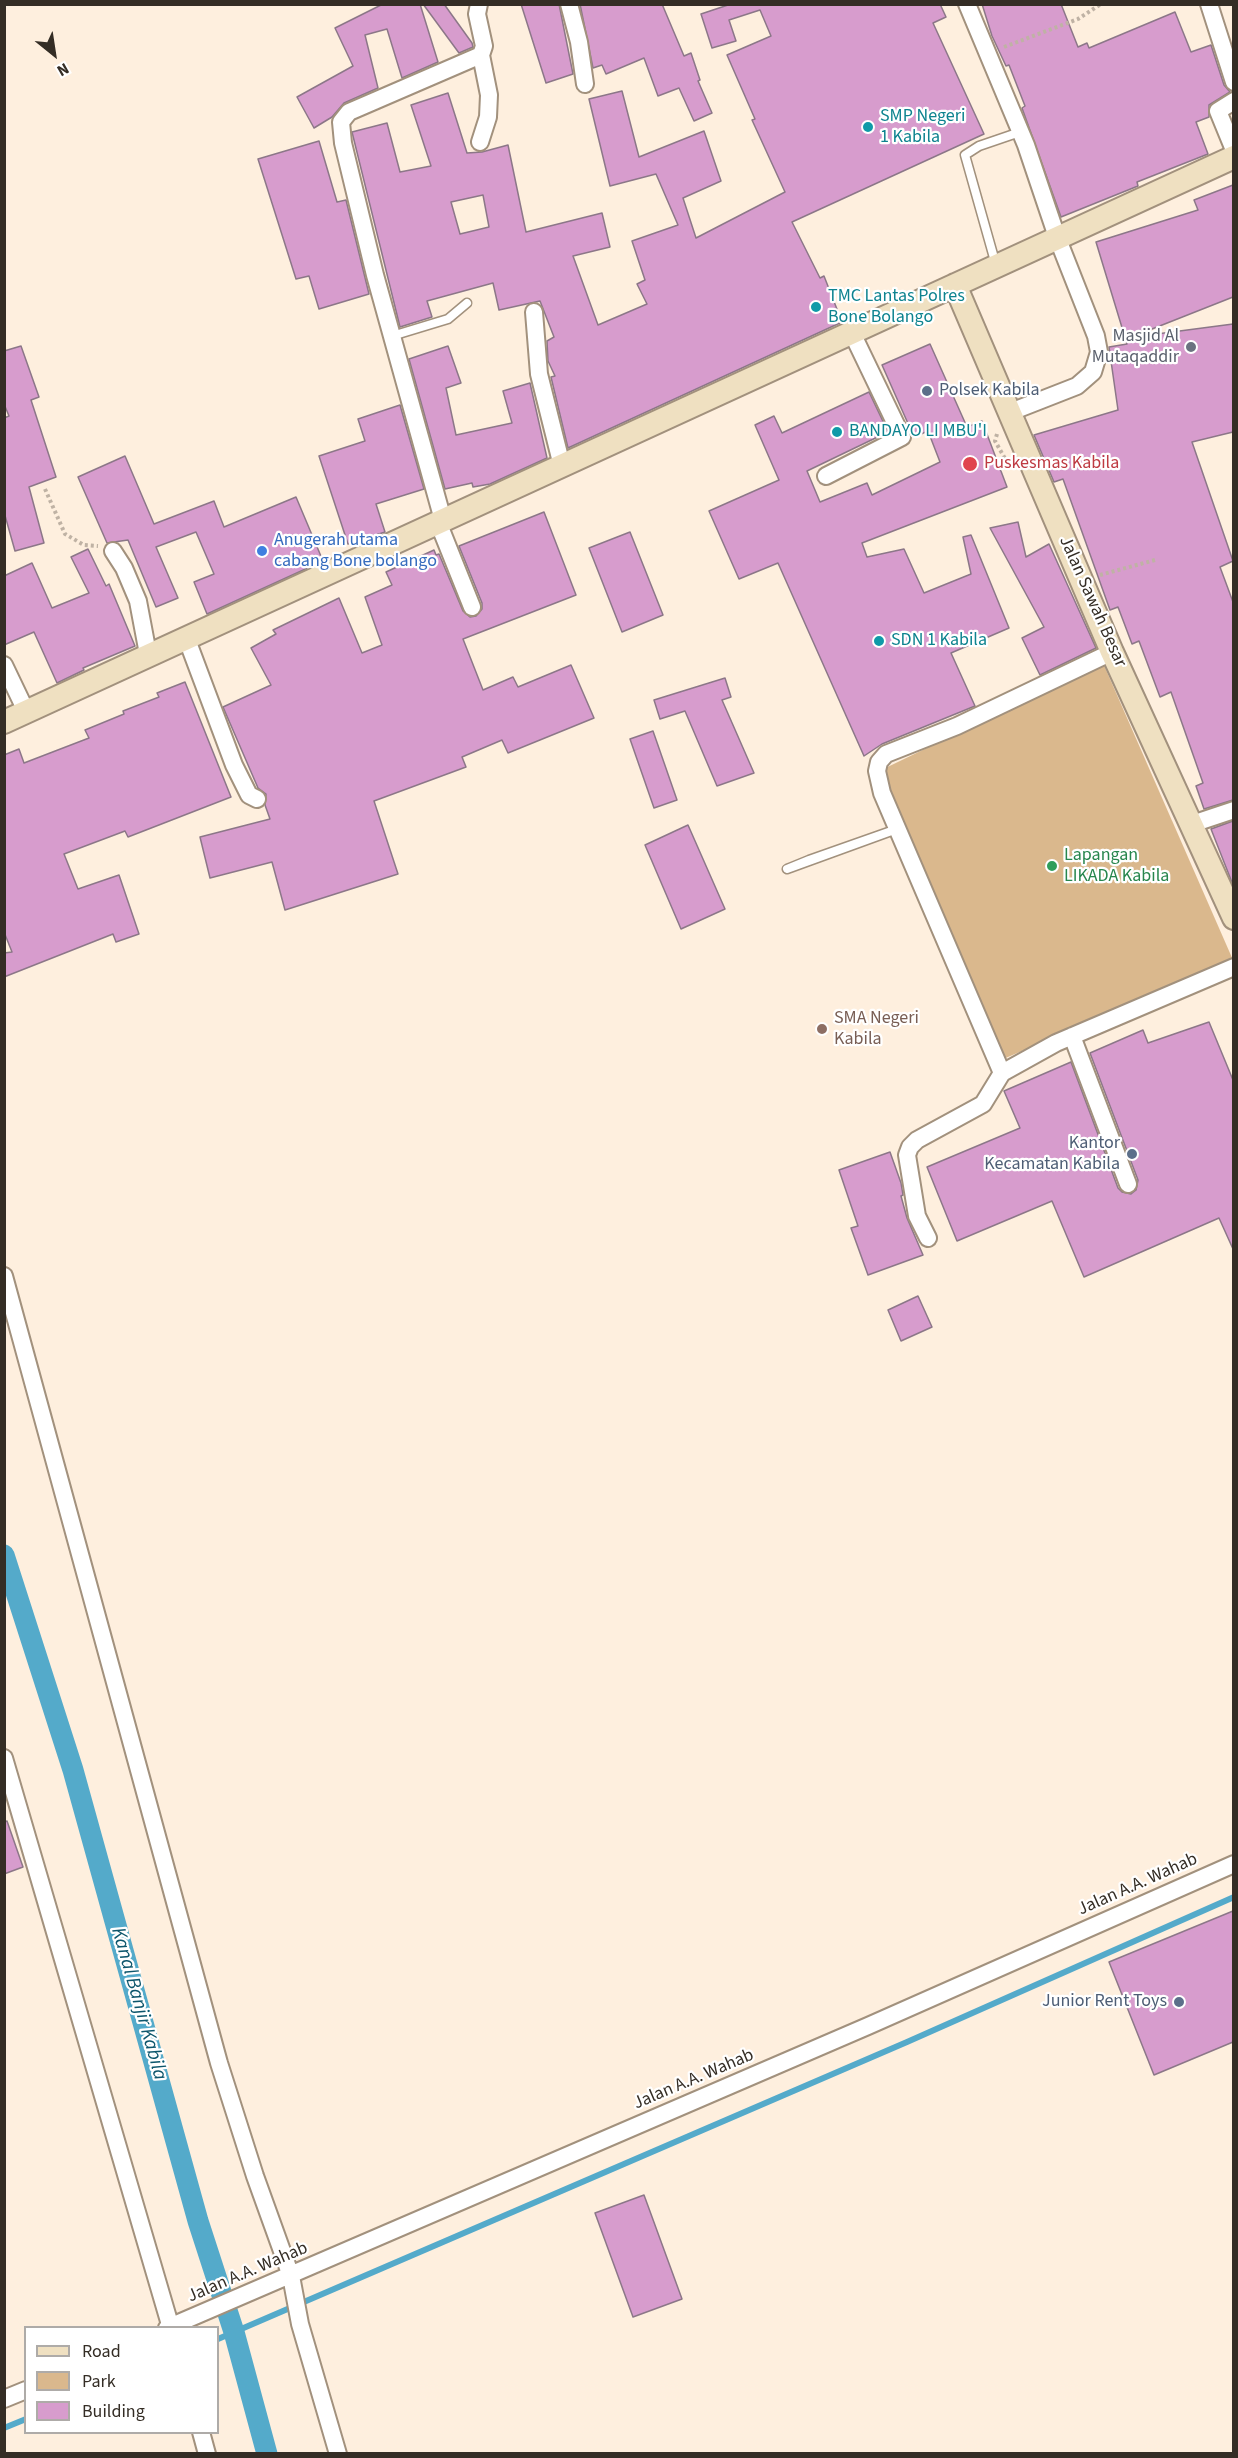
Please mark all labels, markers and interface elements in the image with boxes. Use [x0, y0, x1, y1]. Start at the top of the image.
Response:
north arrow [24, 24, 84, 84]
text: N [53, 57, 73, 82]
place label: SMP Negeri 1 Kabila [880, 106, 965, 148]
marker: SMP Negeri 1 Kabila [861, 120, 875, 134]
place label: TMC Lantas Polres Bone Bolango [828, 286, 965, 328]
marker: TMC Lantas Polres Bone Bolango [809, 300, 823, 314]
place label: Masjid Al Mutaqaddir [1092, 326, 1179, 368]
marker: Masjid Al Mutaqaddir [1184, 340, 1198, 354]
place label: Polsek Kabila [939, 380, 1040, 402]
marker: Polsek Kabila [920, 384, 934, 398]
place label: BANDAYO LI MBU'I [849, 421, 987, 443]
marker: BANDAYO LI MBU'I [830, 425, 844, 439]
place label: Puskesmas Kabila [984, 453, 1119, 475]
marker: Puskesmas Kabila [961, 455, 979, 473]
place label: Anugerah utama cabang Bone bolango [274, 530, 437, 572]
street label: Jalan Sawah Besar [1053, 533, 1131, 671]
marker: Anugerah utama cabang Bone bolango [255, 544, 269, 558]
place label: SDN 1 Kabila [891, 630, 987, 652]
marker: SDN 1 Kabila [872, 634, 886, 648]
place label: Lapangan LIKADA Kabila [1064, 845, 1169, 888]
marker: Lapangan LIKADA Kabila [1045, 859, 1059, 873]
place label: SMA Negeri Kabila [834, 1008, 919, 1050]
marker: SMA Negeri Kabila [815, 1022, 829, 1036]
place label: Kantor Kecamatan Kabila [984, 1133, 1120, 1176]
marker: Kantor Kecamatan Kabila [1125, 1147, 1139, 1161]
street label: Jalan A.A. Wahab [1075, 1849, 1201, 1921]
water label: Kanal Banjir Kabila [105, 1925, 171, 2083]
place label: Junior Rent Toys [1042, 1991, 1167, 2013]
marker: Junior Rent Toys [1172, 1995, 1186, 2009]
street label: Jalan A.A. Wahab [631, 2045, 757, 2115]
street label: Jalan A.A. Wahab [185, 2238, 311, 2308]
legend [24, 2326, 219, 2434]
text: Road [82, 2339, 121, 2364]
text: Park [82, 2369, 116, 2394]
text: Building [82, 2399, 145, 2424]

